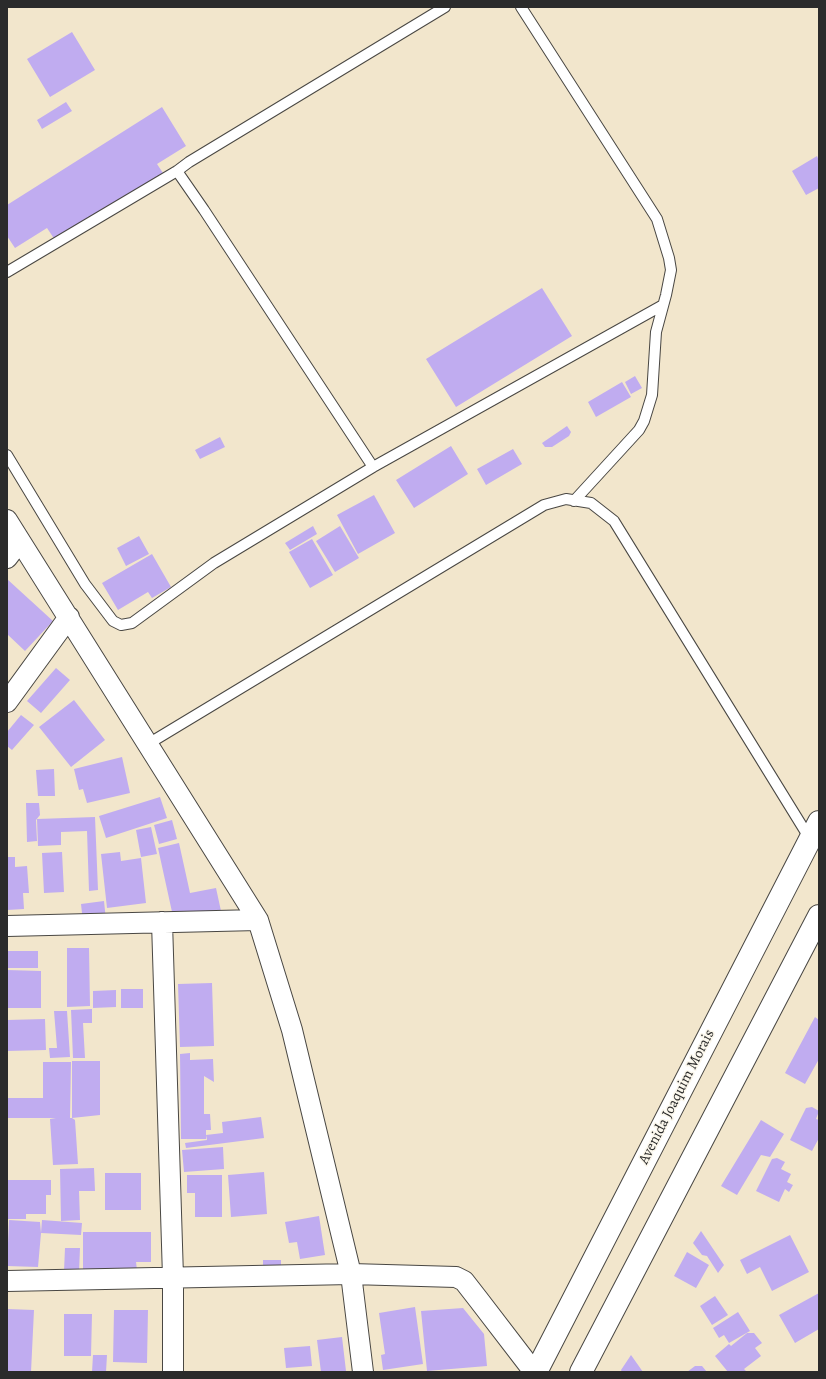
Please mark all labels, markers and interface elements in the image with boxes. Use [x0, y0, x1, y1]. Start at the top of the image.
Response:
street label: Avenida Joaquim Morais [635, 1026, 719, 1168]

